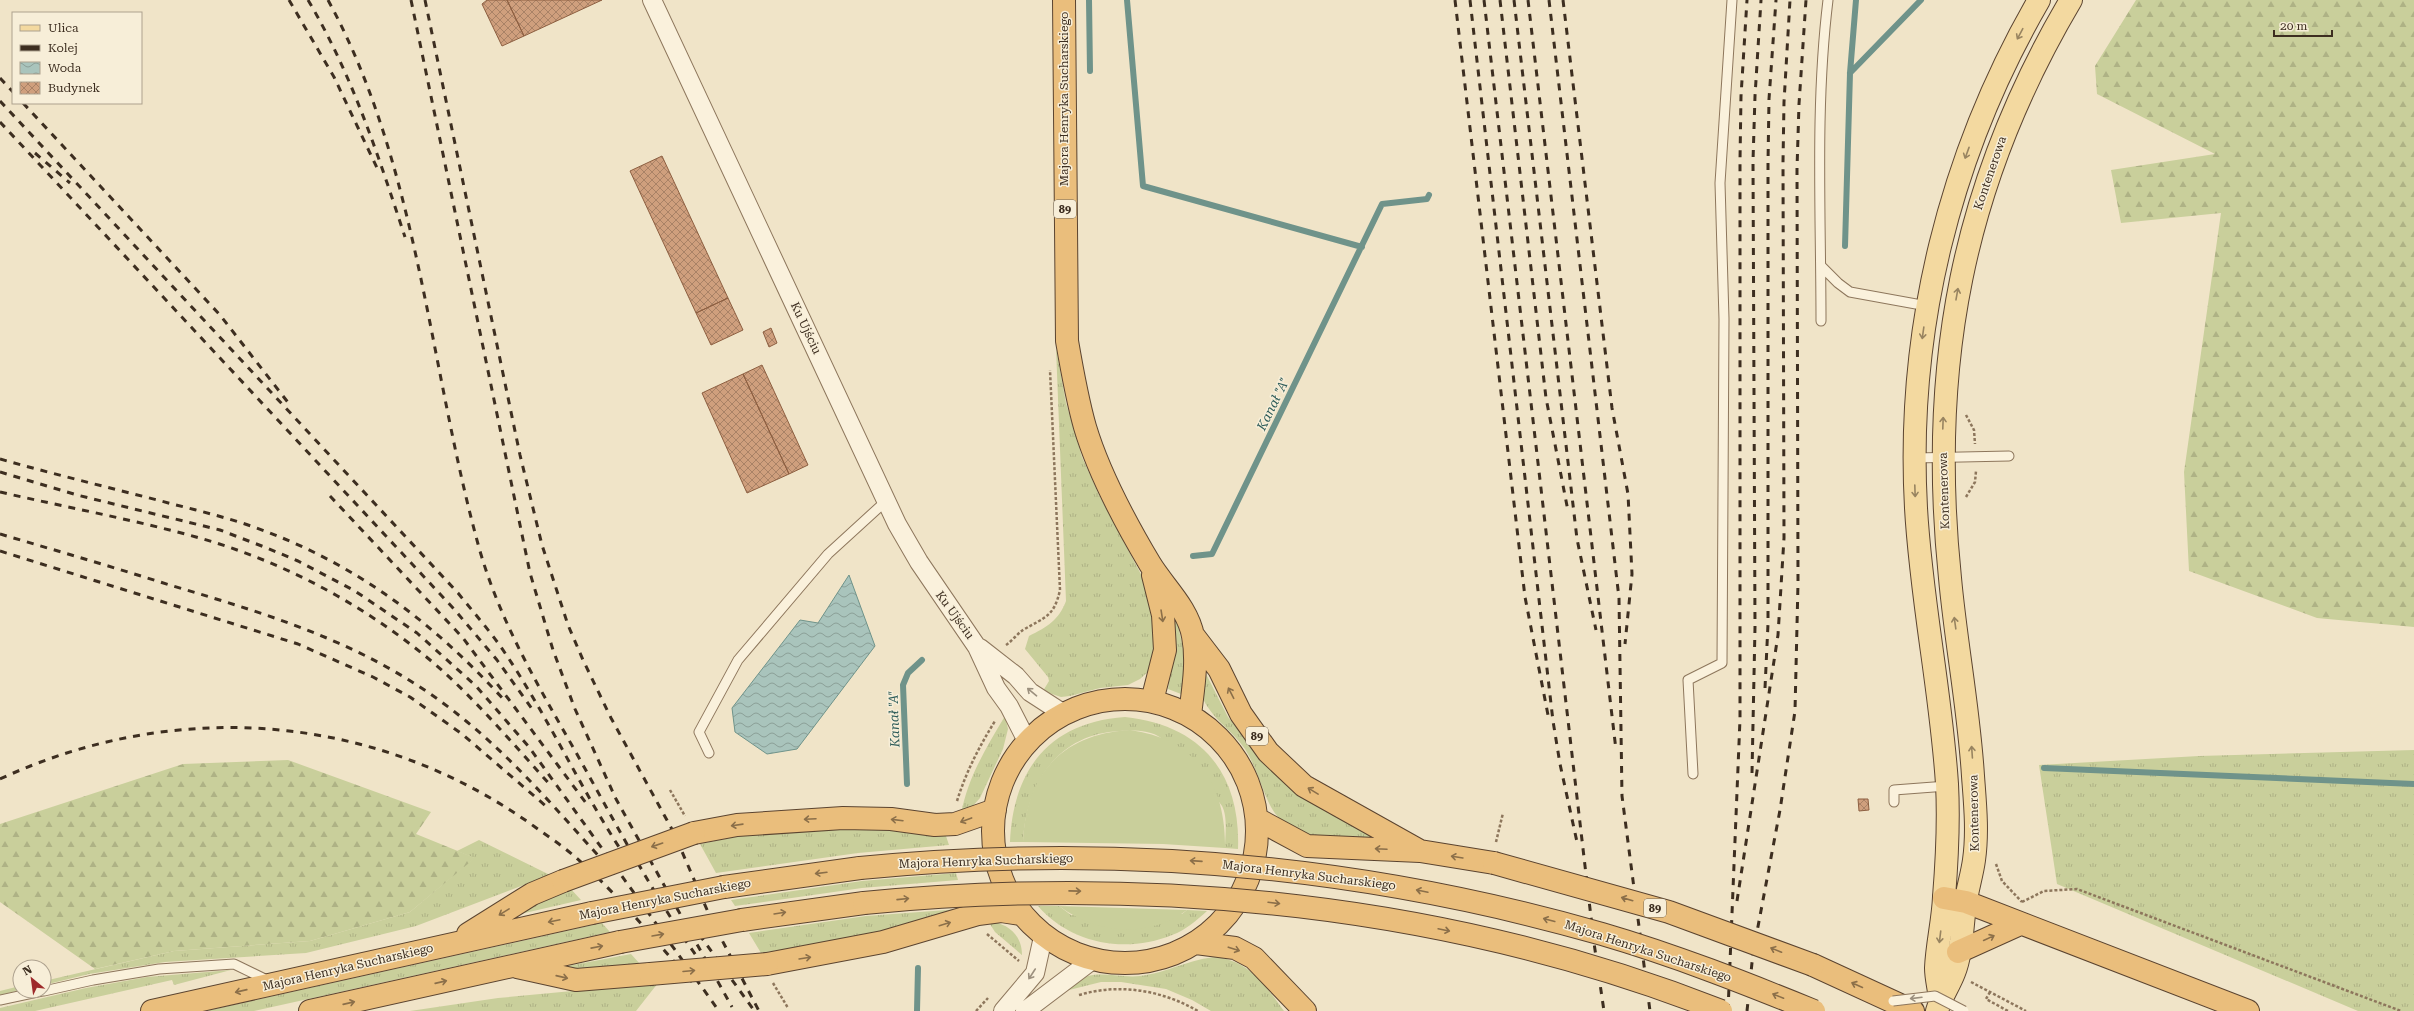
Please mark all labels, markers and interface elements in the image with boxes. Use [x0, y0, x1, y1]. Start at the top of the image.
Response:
legend [12, 12, 142, 104]
street label: Majora Henryka Sucharskiego [1057, 12, 1071, 186]
scale bar [2274, 12, 2332, 38]
text: 20 m [2280, 19, 2307, 33]
text: Ulica [48, 21, 79, 35]
one-way arrow [2016, 28, 2023, 40]
text: Kolej [48, 41, 78, 55]
text: Woda [48, 61, 82, 75]
text: Budynek [48, 81, 100, 95]
street label: Kontenerowa [1971, 134, 2009, 212]
one-way arrow [1963, 146, 1970, 159]
road number: 89 [1054, 200, 1076, 218]
one-way arrow [1953, 288, 1961, 301]
street label: Ku Ujściu [788, 300, 824, 357]
one-way arrow [1919, 326, 1927, 339]
water label: Kanał "A" [1253, 375, 1292, 434]
one-way arrow [1939, 417, 1946, 430]
street label: Kontenerowa [1936, 452, 1952, 530]
one-way arrow [1912, 484, 1919, 497]
street label: Ku Ujściu [933, 588, 977, 642]
one-way arrow [1158, 609, 1166, 622]
one-way arrow [1951, 617, 1959, 630]
one-way arrow [1026, 687, 1037, 696]
one-way arrow [1227, 687, 1234, 699]
water label: Kanał "A" [886, 690, 903, 749]
road number: 89 [1246, 727, 1268, 745]
one-way arrow [1968, 746, 1975, 759]
street label: Kontenerowa [1966, 774, 1982, 852]
one-way arrow [1307, 787, 1319, 795]
one-way arrow [804, 816, 817, 823]
one-way arrow [891, 816, 904, 824]
one-way arrow [960, 817, 972, 825]
one-way arrow [731, 821, 744, 829]
one-way arrow [652, 842, 664, 850]
one-way arrow [1375, 846, 1388, 853]
street label: Majora Henryka Sucharskiego [898, 851, 1074, 871]
one-way arrow [1451, 853, 1464, 861]
street label: Majora Henryka Sucharskiego [1221, 857, 1397, 893]
one-way arrow [1190, 858, 1203, 865]
one-way arrow [815, 869, 828, 877]
street label: Majora Henryka Sucharskiego [578, 875, 752, 923]
one-way arrow [1416, 886, 1429, 894]
one-way arrow [1068, 888, 1081, 895]
one-way arrow [896, 895, 909, 903]
one-way arrow [1621, 895, 1634, 902]
one-way arrow [1267, 899, 1280, 907]
road number: 89 [1644, 899, 1666, 917]
one-way arrow [498, 908, 510, 916]
one-way arrow [774, 909, 787, 917]
one-way arrow [1542, 916, 1555, 923]
one-way arrow [548, 917, 561, 925]
street label: Majora Henryka Sucharskiego [1563, 917, 1733, 985]
one-way arrow [938, 920, 951, 927]
one-way arrow [1437, 927, 1450, 935]
one-way arrow [1936, 930, 1944, 943]
one-way arrow [651, 931, 664, 939]
one-way arrow [1983, 934, 1995, 941]
street label: Majora Henryka Sucharskiego [261, 941, 435, 993]
one-way arrow [590, 942, 603, 950]
one-way arrow [1228, 946, 1240, 954]
one-way arrow [1771, 946, 1783, 954]
one-way arrow [798, 954, 811, 962]
north arrow [12, 959, 52, 999]
text: N [21, 963, 35, 978]
one-way arrow [682, 967, 695, 975]
one-way arrow [1028, 968, 1036, 980]
one-way arrow [555, 974, 568, 982]
one-way arrow [435, 977, 448, 985]
one-way arrow [1852, 981, 1864, 989]
one-way arrow [235, 987, 248, 995]
one-way arrow [1773, 992, 1785, 1000]
one-way arrow [1910, 995, 1923, 1002]
one-way arrow [342, 998, 355, 1006]

